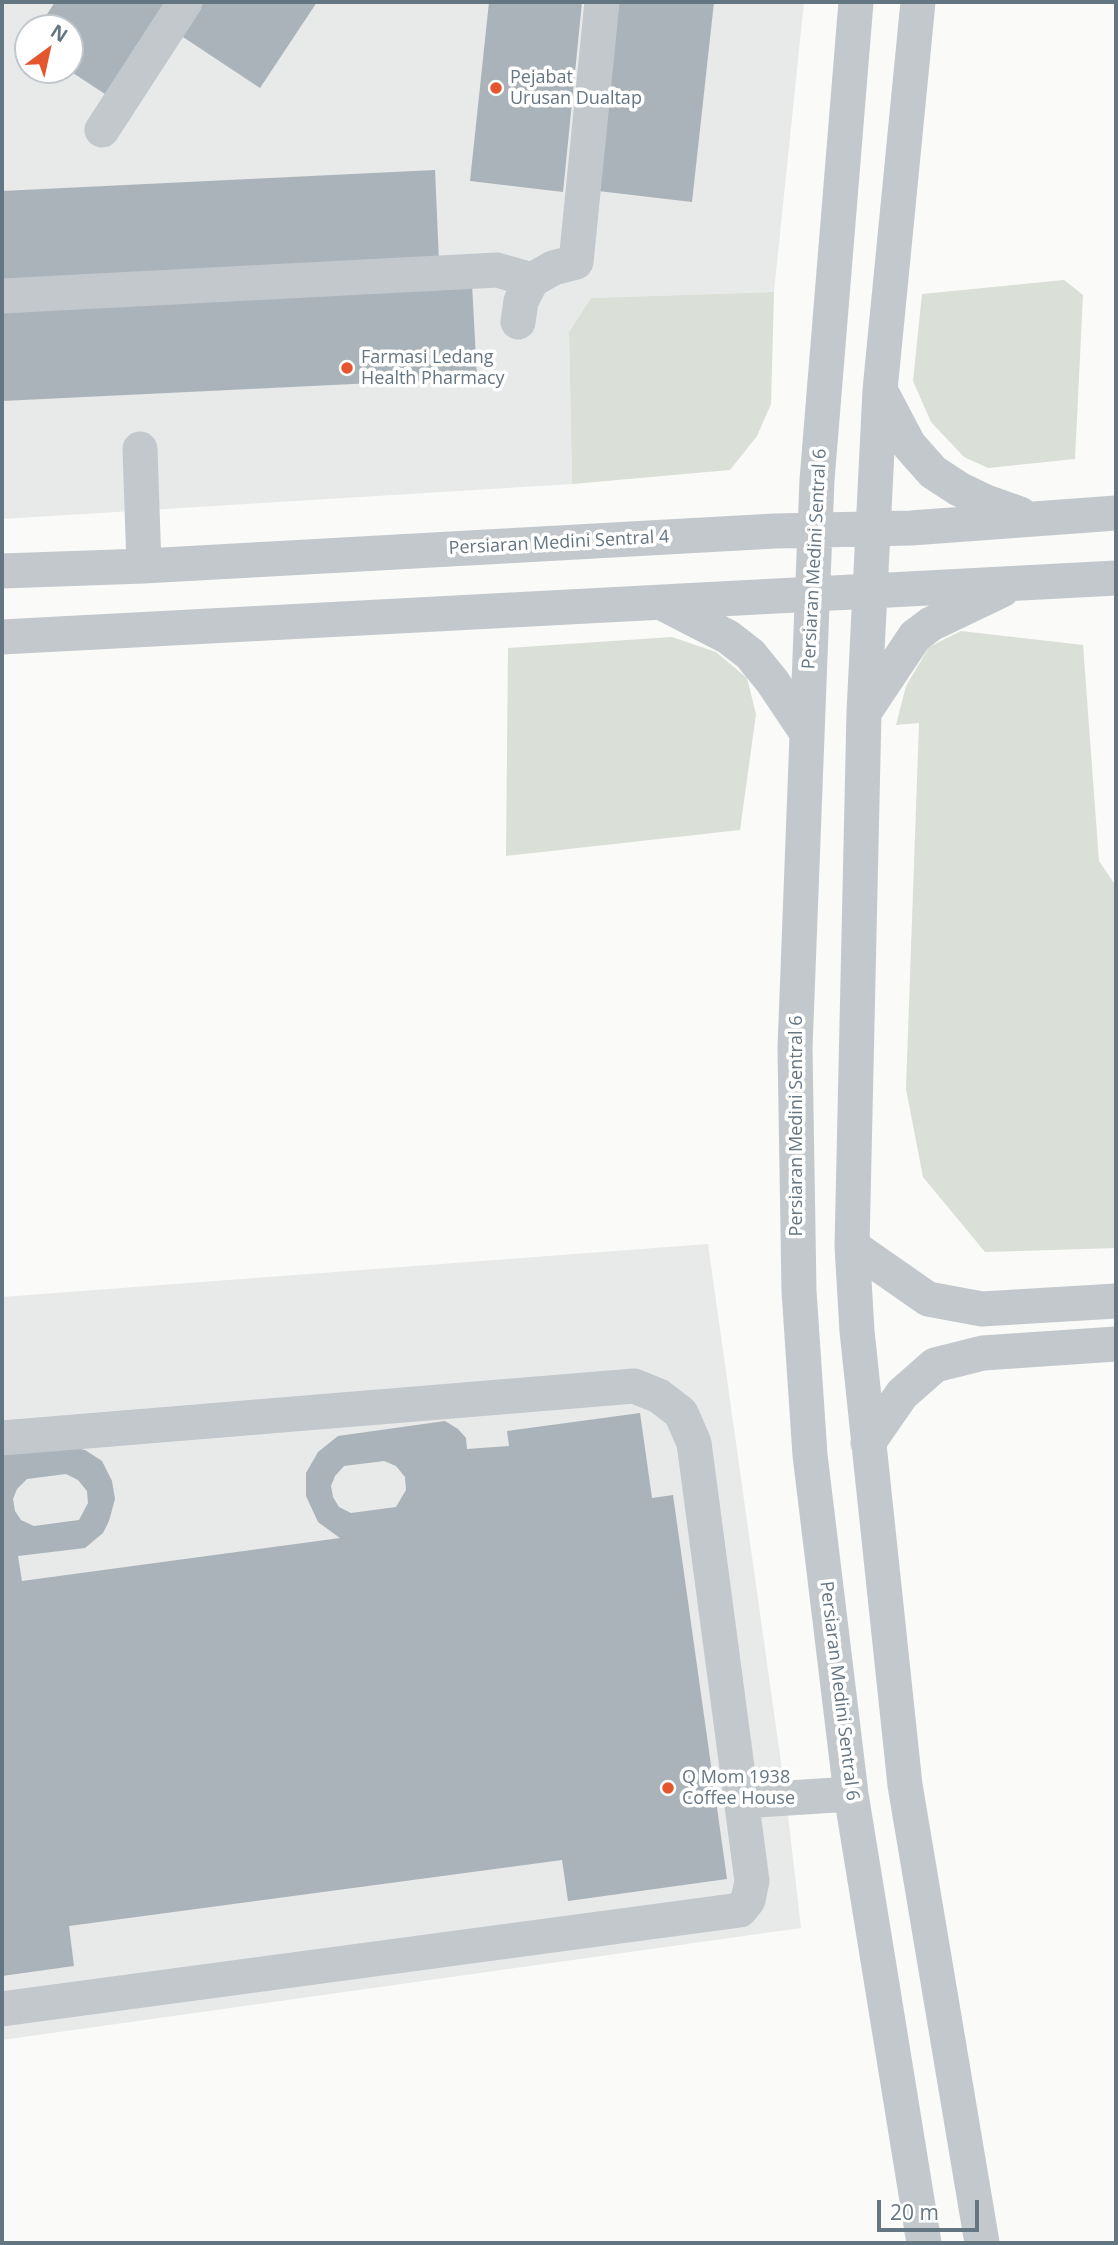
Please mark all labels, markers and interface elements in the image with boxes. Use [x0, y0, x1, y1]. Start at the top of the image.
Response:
north arrow [14, 14, 84, 84]
text: N [46, 18, 73, 48]
place label: Pejabat Urusan Dualtap [510, 67, 642, 110]
marker: Pejabat Urusan Dualtap [488, 80, 504, 96]
place label: Farmasi Ledang Health Pharmacy [361, 347, 505, 390]
marker: Farmasi Ledang Health Pharmacy [339, 360, 355, 376]
street label: Persiaran Medini Sentral 6 [798, 448, 832, 670]
street label: Persiaran Medini Sentral 4 [448, 526, 670, 560]
street label: Persiaran Medini Sentral 6 [786, 1016, 808, 1236]
street label: Persiaran Medini Sentral 6 [815, 1580, 863, 1802]
place label: Q Mom 1938 Coffee House [682, 1767, 795, 1810]
marker: Q Mom 1938 Coffee House [660, 1780, 676, 1796]
scale bar [880, 2186, 982, 2230]
text: 20 m [890, 2198, 939, 2226]

